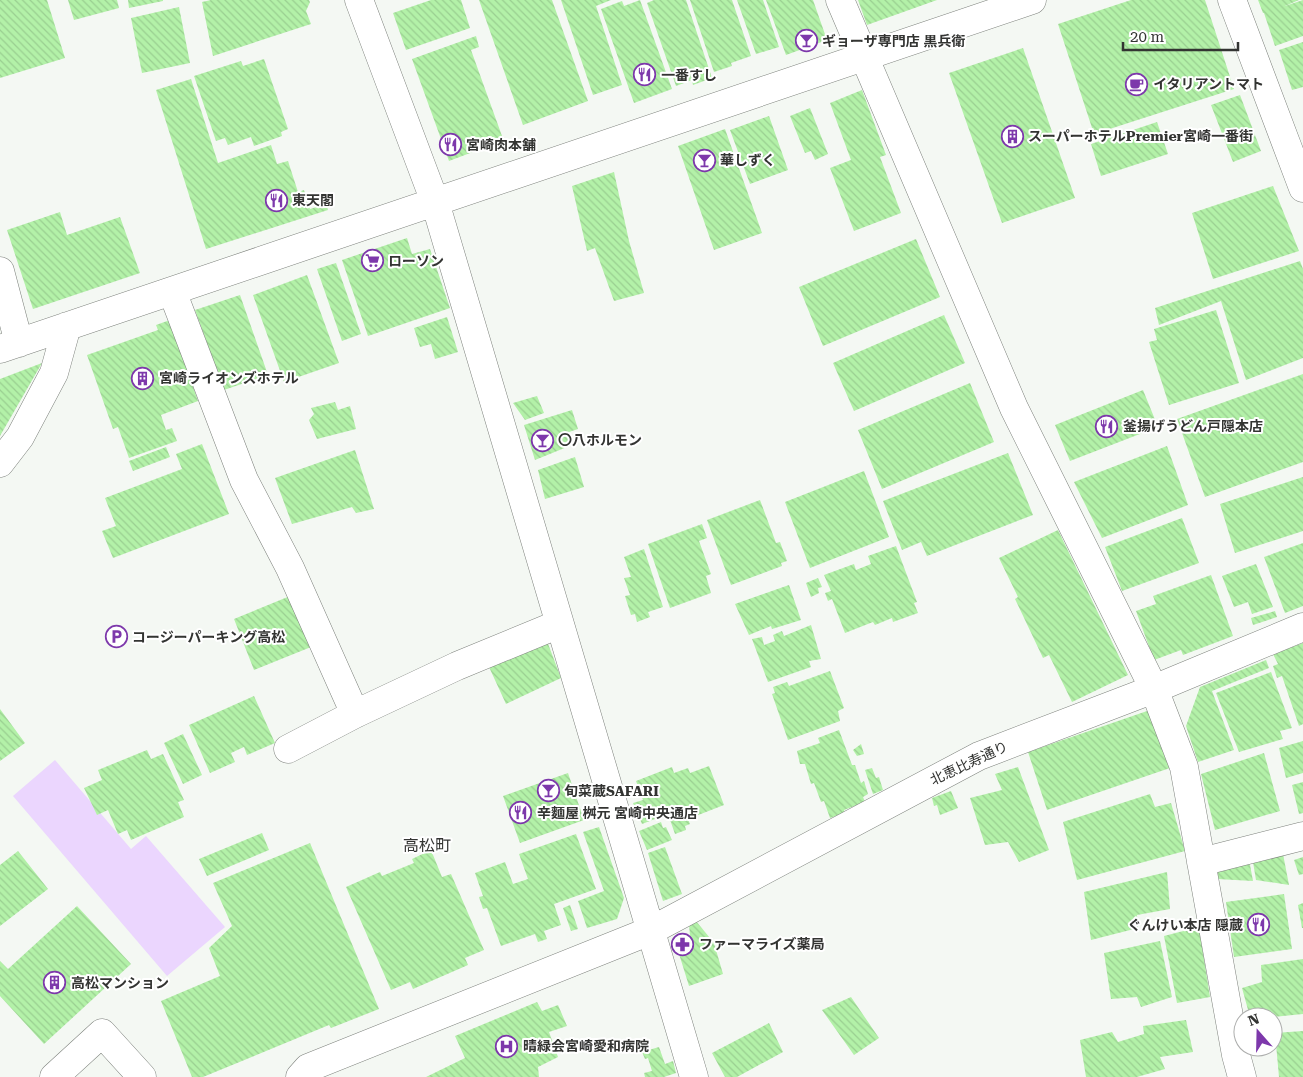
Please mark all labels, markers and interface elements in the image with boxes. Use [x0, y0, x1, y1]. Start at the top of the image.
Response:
scale bar [1123, 20, 1238, 52]
text: 20 m [1130, 28, 1165, 46]
bar icon: ギョーザ専門店 黒兵衛 [794, 29, 818, 53]
place label: ギョーザ専門店 黒兵衛 [822, 33, 965, 49]
restaurant icon: 一番すし [633, 63, 657, 87]
place label: 一番すし [661, 67, 717, 83]
cafe icon: イタリアントマト [1125, 72, 1149, 96]
place label: イタリアントマト [1153, 76, 1264, 92]
building icon: スーパーホテルPremier宮崎一番街 [1000, 124, 1024, 148]
place label: スーパーホテルPremier宮崎一番街 [1028, 128, 1253, 144]
restaurant icon: 宮崎肉本舗 [438, 133, 462, 157]
place label: 宮崎肉本舗 [466, 137, 536, 153]
bar icon: 華しずく [692, 148, 716, 172]
place label: 華しずく [720, 152, 776, 168]
restaurant icon: 東天閣 [264, 188, 288, 212]
place label: 東天閣 [292, 192, 334, 208]
supermarket icon: ローソン [360, 249, 384, 273]
place label: ローソン [388, 253, 444, 269]
building icon: 宮崎ライオンズホテル [131, 366, 155, 390]
place label: 宮崎ライオンズホテル [159, 370, 299, 386]
restaurant icon: 釜揚げうどん戸隠本店 [1095, 414, 1119, 438]
place label: 釜揚げうどん戸隠本店 [1123, 418, 1263, 434]
bar icon: 〇八ホルモン [530, 428, 554, 452]
place label: 〇八ホルモン [558, 432, 642, 448]
parking icon: コージーパーキング高松 [104, 625, 128, 649]
place label: コージーパーキング高松 [132, 629, 285, 645]
street label: 北恵比寿通り [928, 738, 1010, 788]
bar icon: 旬菜蔵SAFARI [536, 779, 560, 803]
place label: 旬菜蔵SAFARI [564, 783, 659, 799]
restaurant icon: 辛麵屋 桝元 宮崎中央通店 [509, 801, 533, 825]
place label: 辛麵屋 桝元 宮崎中央通店 [537, 805, 698, 821]
district label: 高松町 [403, 836, 451, 855]
restaurant icon: ぐんけい本店 隠蔵 [1247, 913, 1271, 937]
place label: ぐんけい本店 隠蔵 [1127, 917, 1243, 933]
pharmacy icon: ファーマライズ薬局 [671, 932, 695, 956]
place label: ファーマライズ薬局 [699, 936, 825, 952]
building icon: 高松マンション [43, 971, 67, 995]
place label: 高松マンション [71, 975, 169, 991]
north arrow [1233, 1007, 1283, 1057]
text: N [1246, 1010, 1262, 1029]
hospital icon: 晴緑会宮崎愛和病院 [495, 1034, 519, 1058]
place label: 晴緑会宮崎愛和病院 [523, 1038, 649, 1054]

